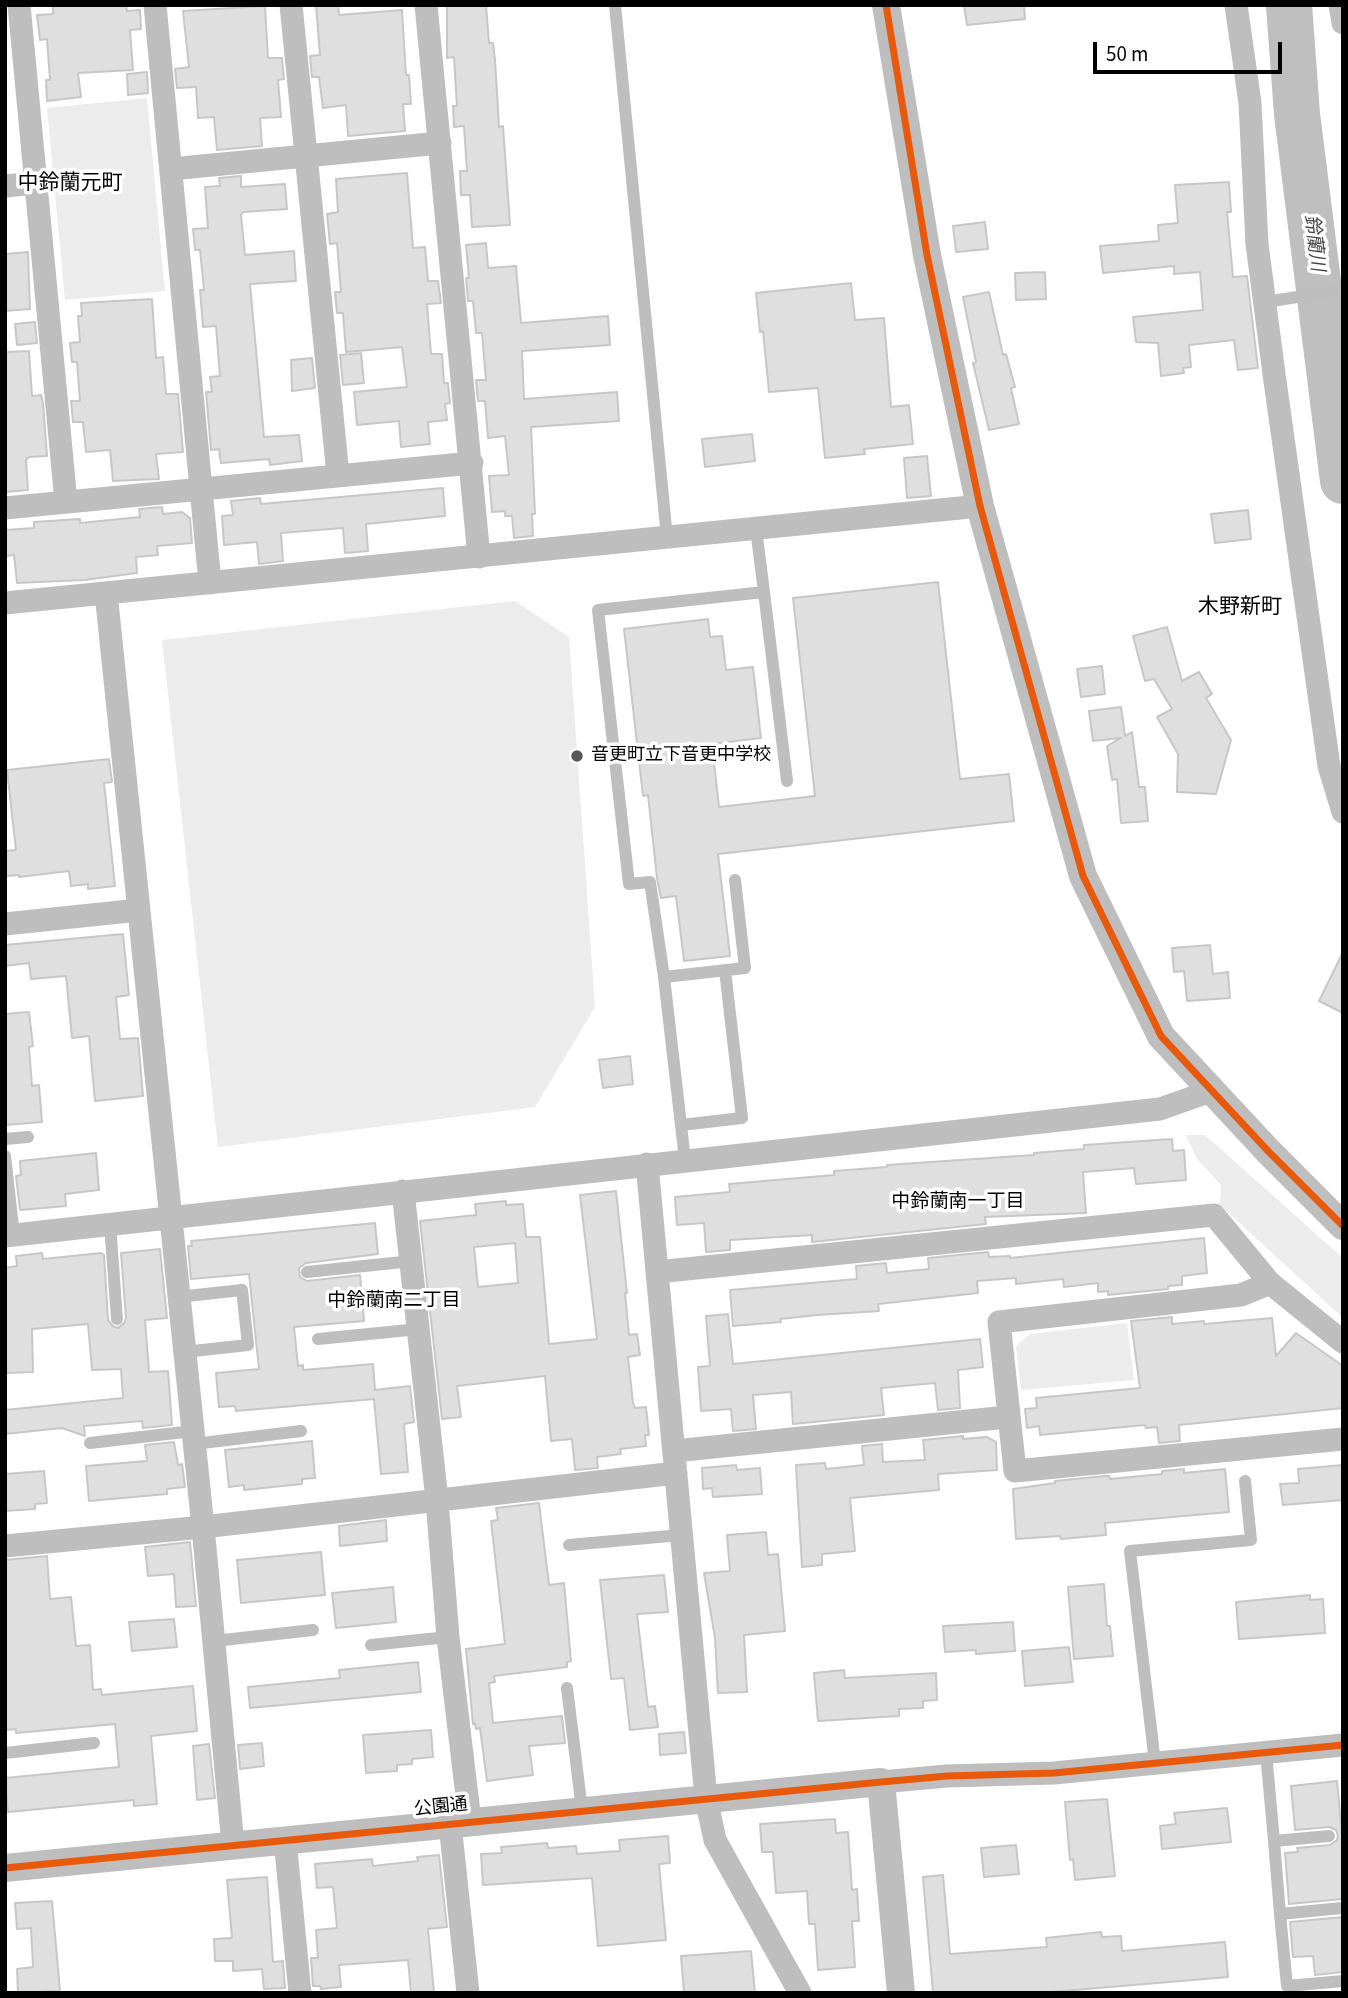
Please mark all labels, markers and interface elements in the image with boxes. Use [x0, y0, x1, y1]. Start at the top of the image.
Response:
scale bar [1096, 28, 1285, 72]
text: 50 m [1106, 39, 1148, 69]
district label: 中鈴蘭元町 [18, 171, 122, 197]
water label: 鈴蘭川 [1298, 213, 1328, 273]
district label: 木野新町 [1198, 595, 1282, 621]
place label: 音更町立下音更中学校 [591, 745, 771, 767]
marker: 音更町立下音更中学校 [569, 748, 585, 764]
district label: 中鈴蘭南一丁目 [892, 1192, 1024, 1214]
district label: 中鈴蘭南二丁目 [328, 1291, 460, 1313]
street label: 公園通 [413, 1794, 469, 1822]

